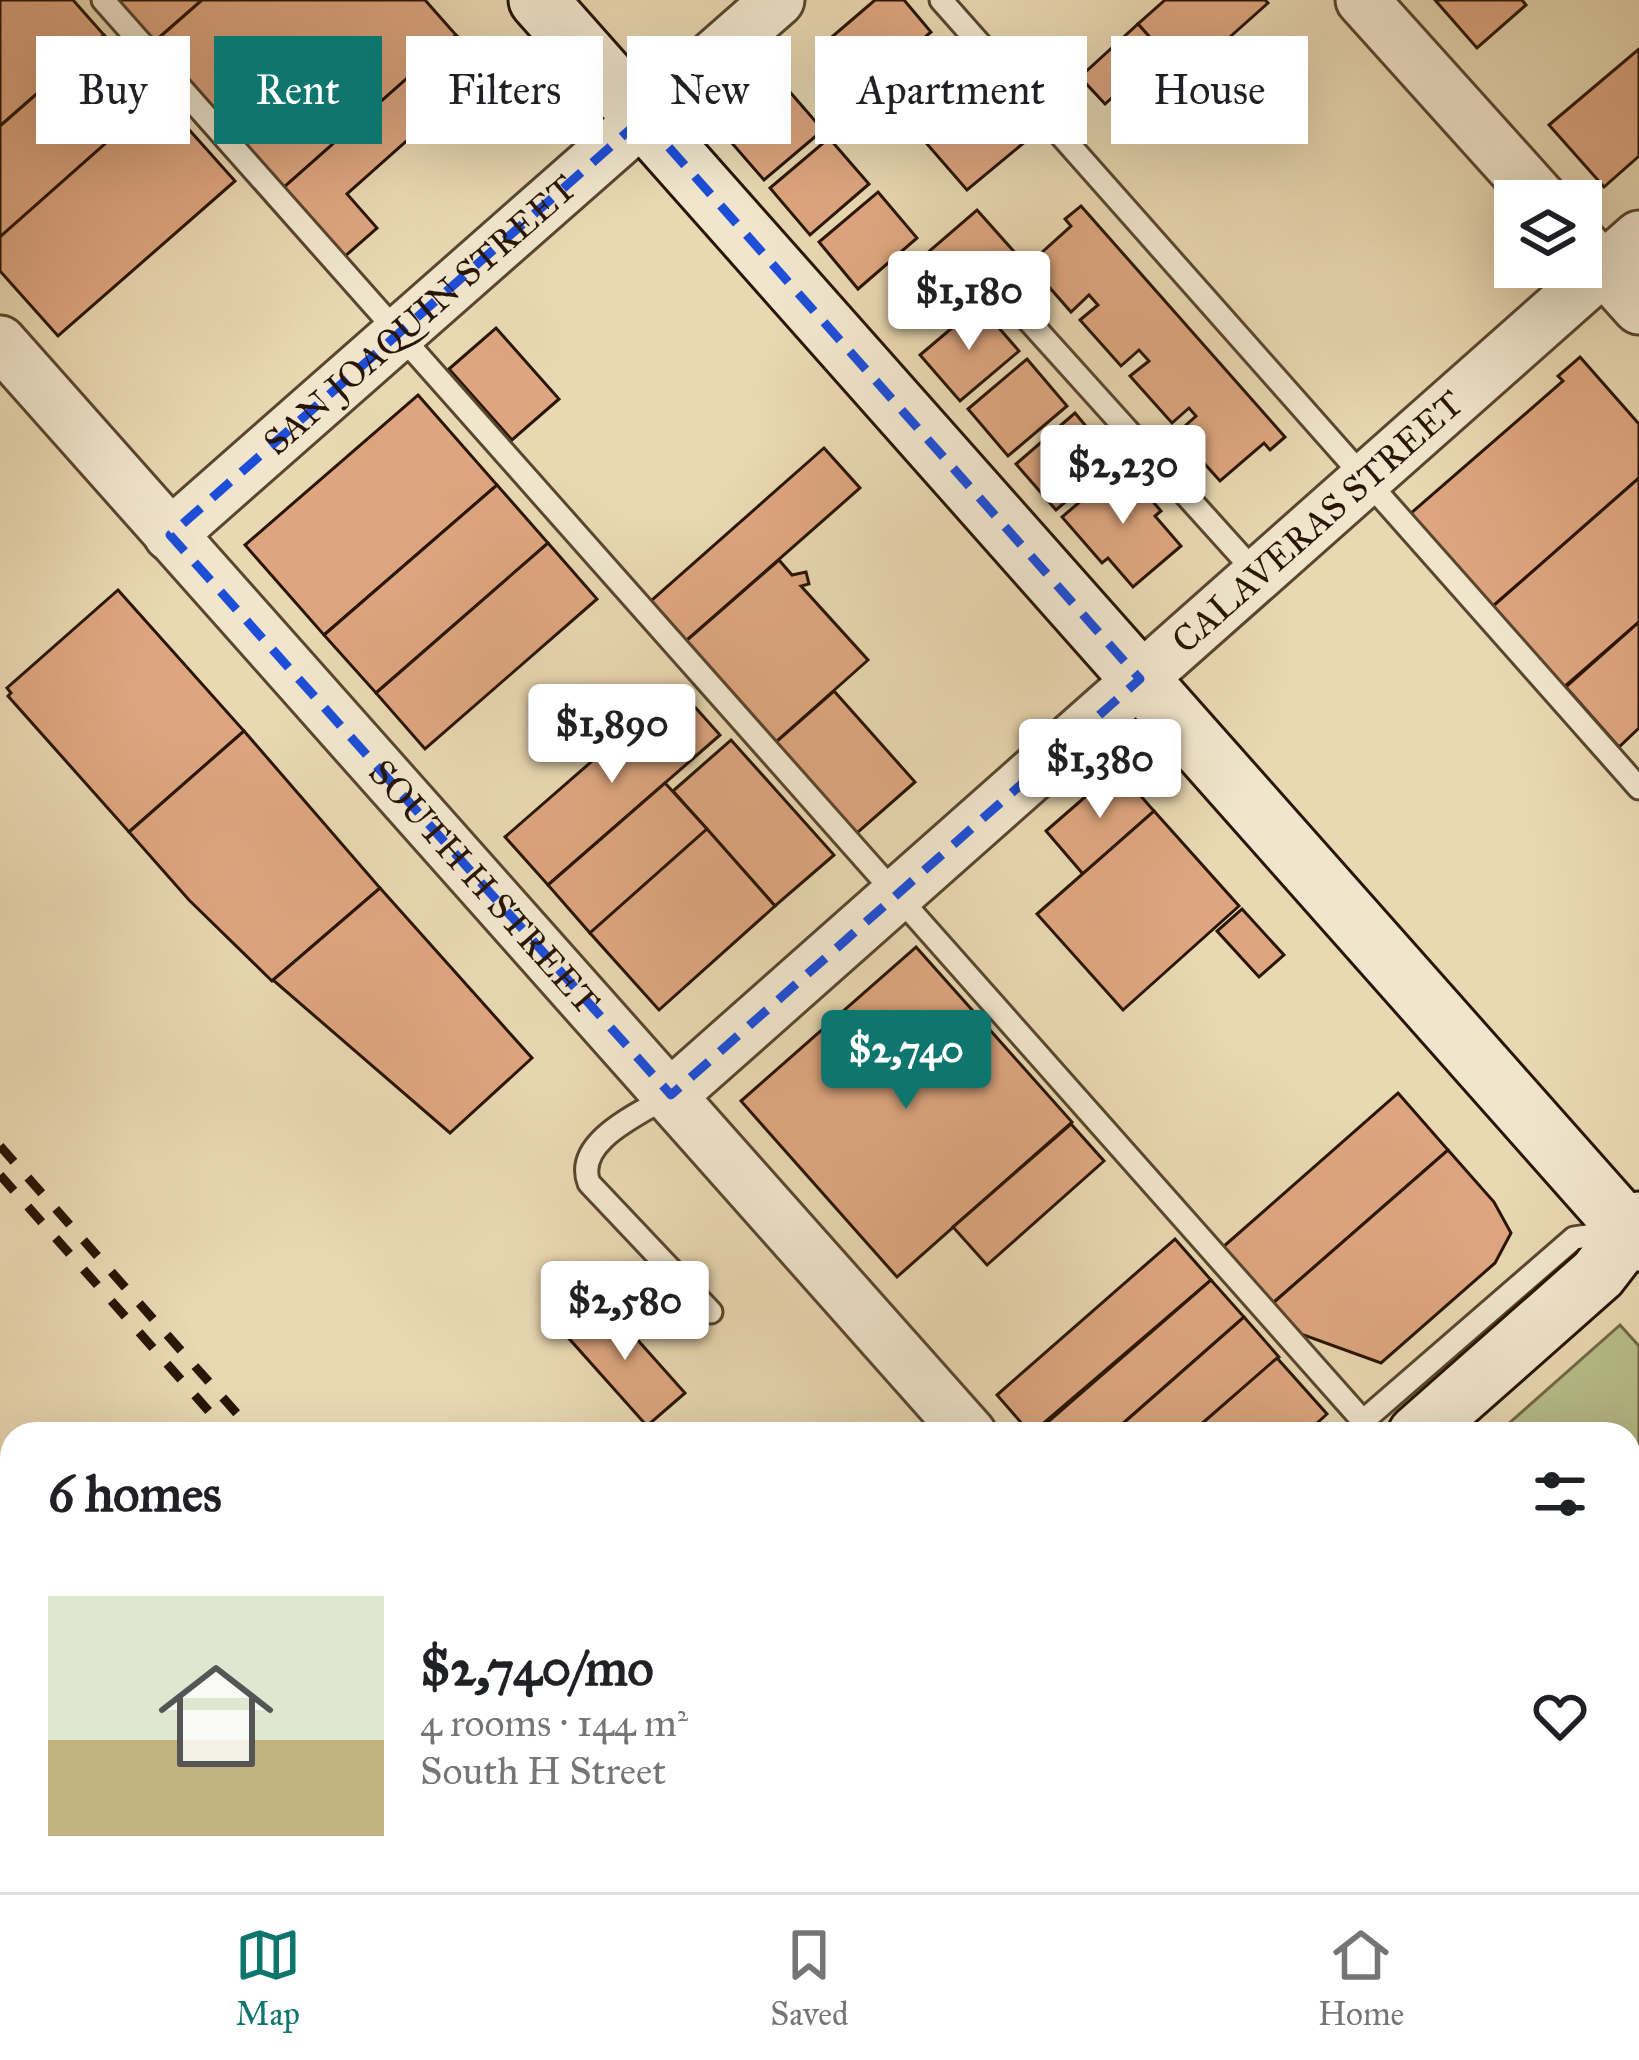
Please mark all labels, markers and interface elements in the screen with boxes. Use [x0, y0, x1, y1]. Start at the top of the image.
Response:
chip: Buy [36, 36, 190, 144]
chip: Rent [214, 36, 382, 144]
chip: Filters [406, 36, 603, 144]
chip: New [627, 36, 791, 144]
chip: Apartment [815, 36, 1087, 144]
chip: House [1111, 36, 1308, 144]
street label: SAN JOAQUIN STREET [255, 166, 585, 464]
map controls [1494, 180, 1602, 288]
button: layers [1494, 180, 1602, 288]
pin: $1,180 [871, 251, 1067, 353]
text: $1,180 [915, 266, 1023, 314]
street label: CALAVERAS STREET [1163, 381, 1472, 662]
pin: $2,230 [1025, 425, 1221, 527]
text: $2,230 [1067, 440, 1179, 488]
pin: $1,890 [514, 684, 710, 786]
text: $1,890 [555, 699, 669, 747]
pin: $1,380 [1002, 719, 1198, 821]
text: $1,380 [1046, 734, 1154, 782]
street label: SOUTH H STREET [360, 751, 609, 1023]
pin: $2,740 [808, 1010, 1004, 1112]
text: $2,740 [848, 1025, 964, 1073]
pin: $2,580 [527, 1261, 723, 1363]
text: $2,580 [568, 1276, 682, 1324]
icon: filters [1527, 1461, 1593, 1527]
text: 6 homes [48, 1463, 222, 1525]
text: $2,740/mo [420, 1637, 654, 1699]
icon: home [144, 1644, 288, 1788]
icon: heart [1527, 1683, 1593, 1749]
text: 4 rooms · 144 m² [420, 1699, 688, 1747]
text: South H Street [420, 1747, 666, 1795]
tab: Map [235, 1922, 301, 2034]
tab: Saved [770, 1922, 849, 2034]
tab: Home [1318, 1922, 1404, 2034]

